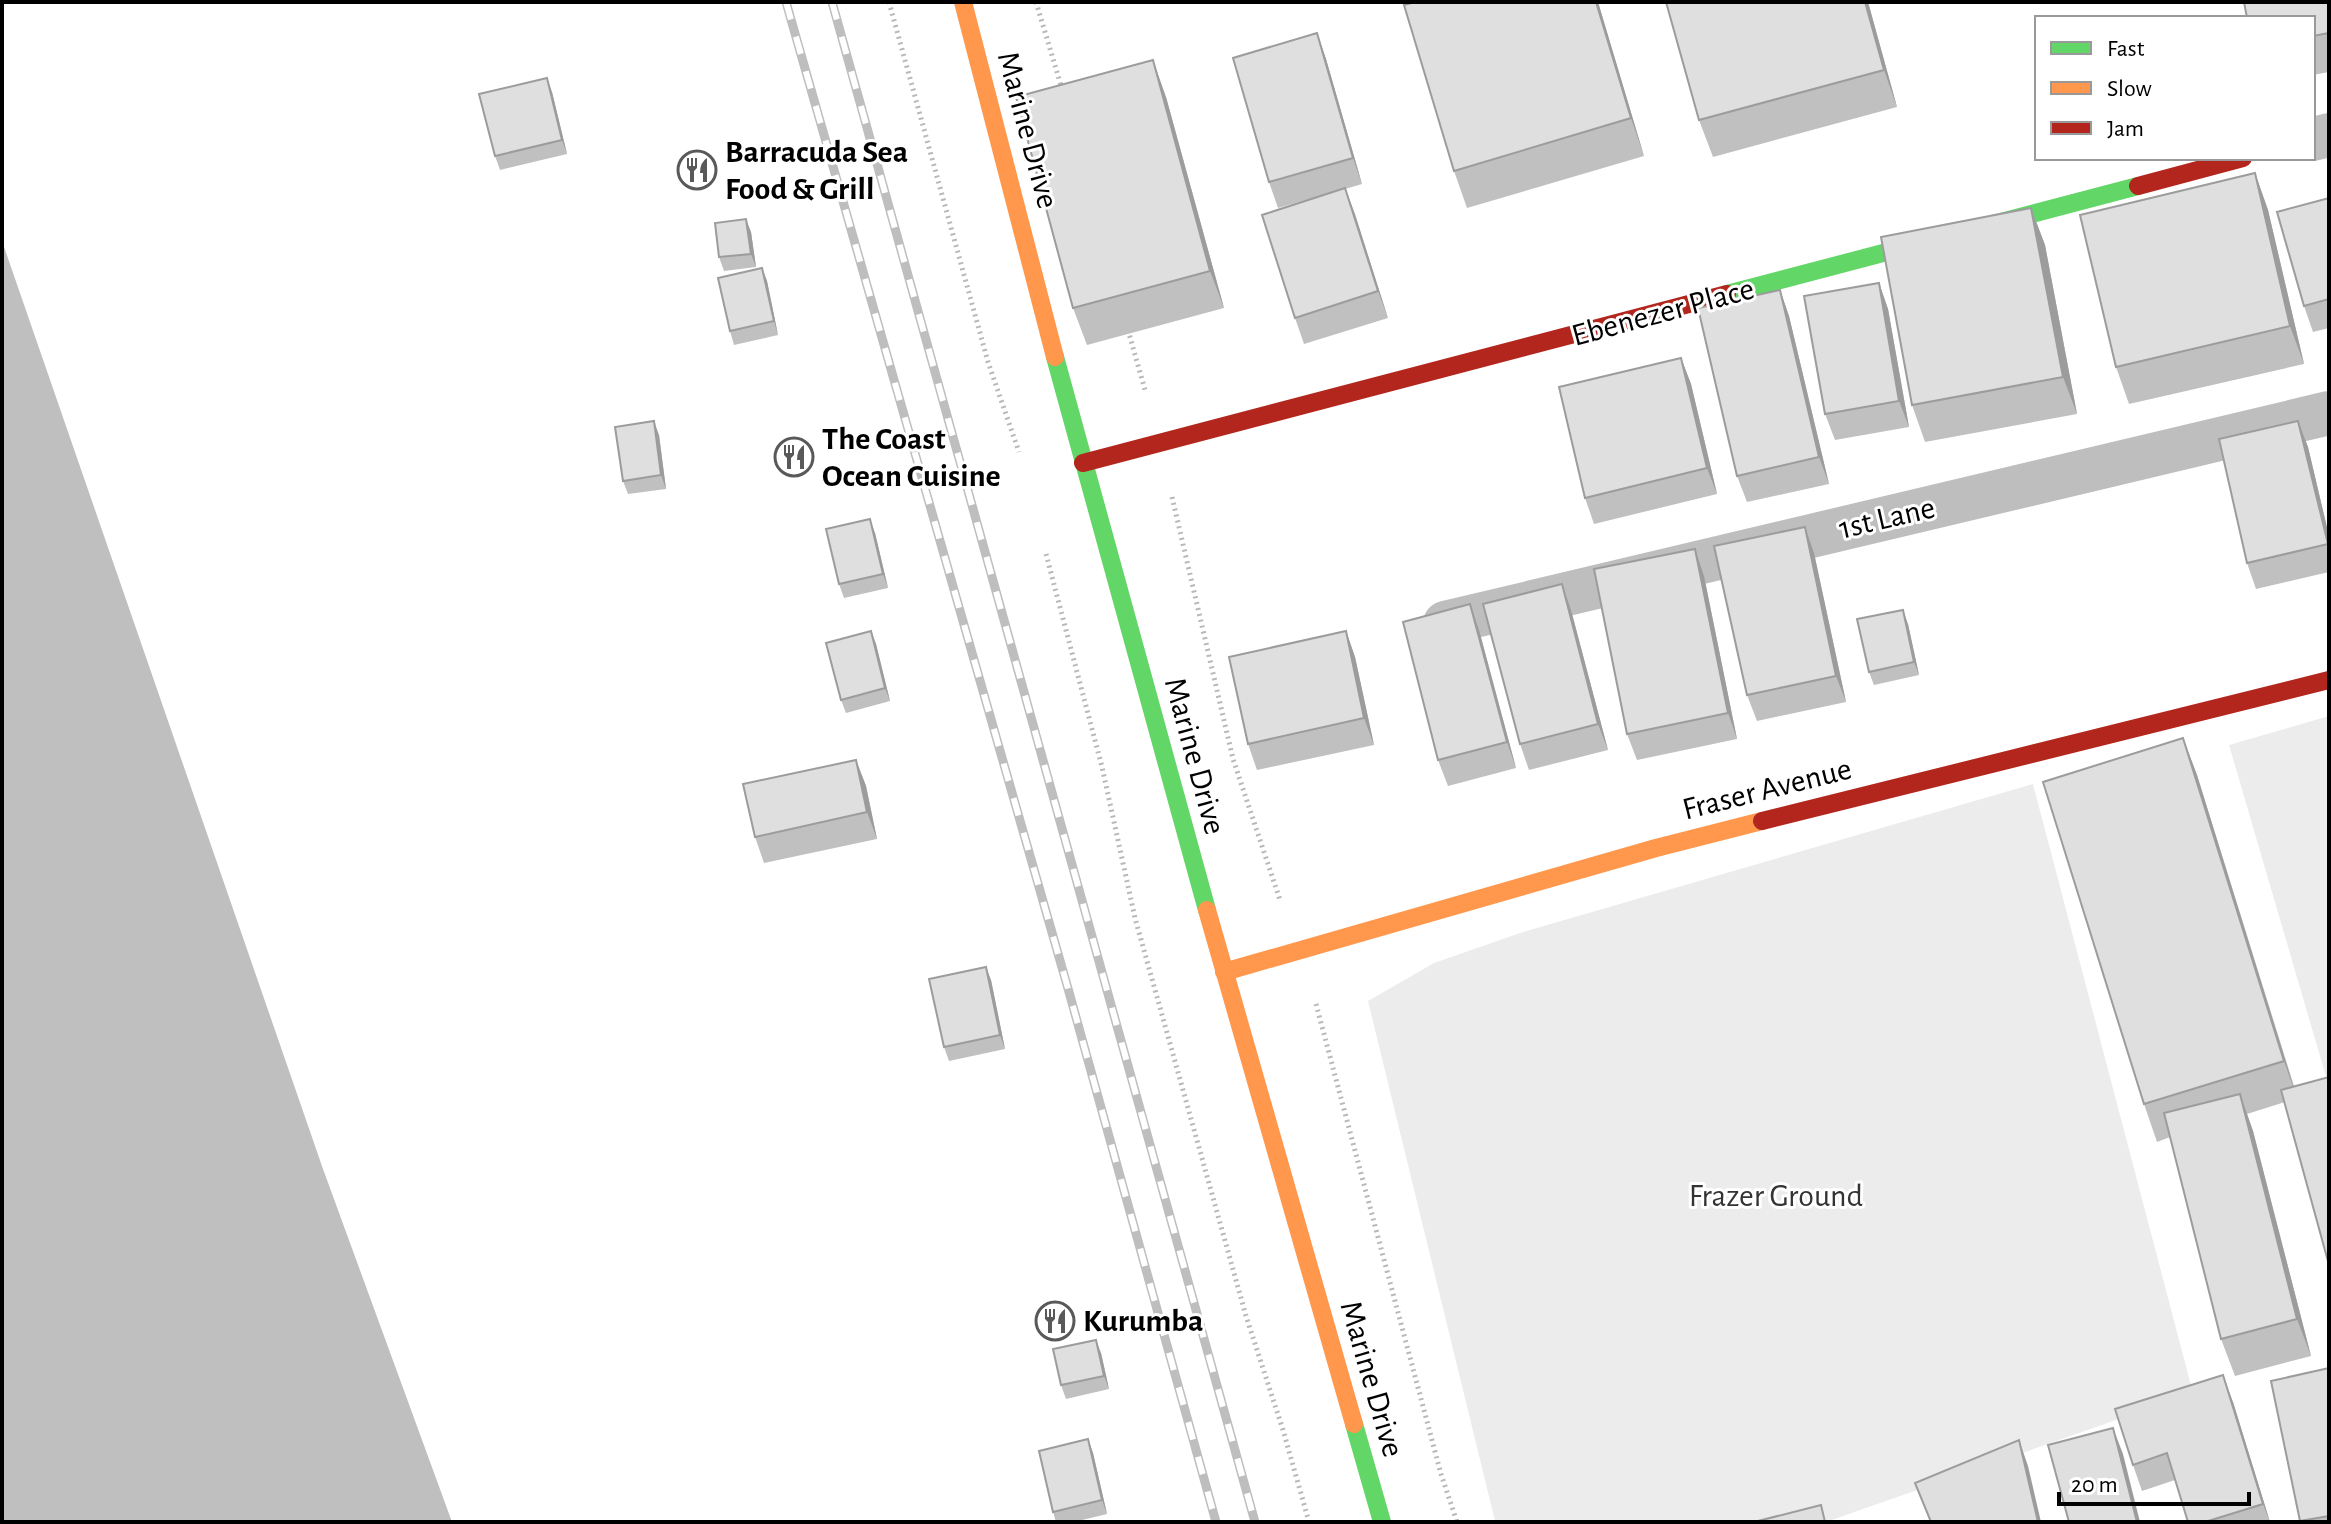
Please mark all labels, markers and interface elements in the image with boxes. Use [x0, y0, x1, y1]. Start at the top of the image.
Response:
legend [2035, 16, 2315, 160]
text: Fast [2107, 37, 2145, 61]
street label: Marine Drive [992, 48, 1064, 212]
text: Slow [2107, 77, 2152, 101]
text: Jam [2107, 117, 2144, 141]
place label: Barracuda Sea Food & Grill [725, 136, 908, 205]
restaurant icon: Barracuda Sea Food & Grill [676, 149, 718, 191]
street label: Ebenezer Place [1568, 272, 1758, 352]
place label: The Coast Ocean Cuisine [822, 423, 1001, 492]
restaurant icon: The Coast Ocean Cuisine [773, 436, 815, 478]
street label: 1st Lane [1836, 491, 1938, 545]
street label: Marine Drive [1159, 674, 1231, 838]
street label: Fraser Avenue [1679, 753, 1855, 825]
park label: Frazer Ground [1689, 1180, 1863, 1212]
street label: Marine Drive [1334, 1297, 1410, 1461]
restaurant icon: Kurumba [1034, 1300, 1076, 1342]
place label: Kurumba [1083, 1305, 1203, 1337]
scale bar [2059, 1456, 2249, 1506]
text: 20 m [2071, 1473, 2118, 1497]

